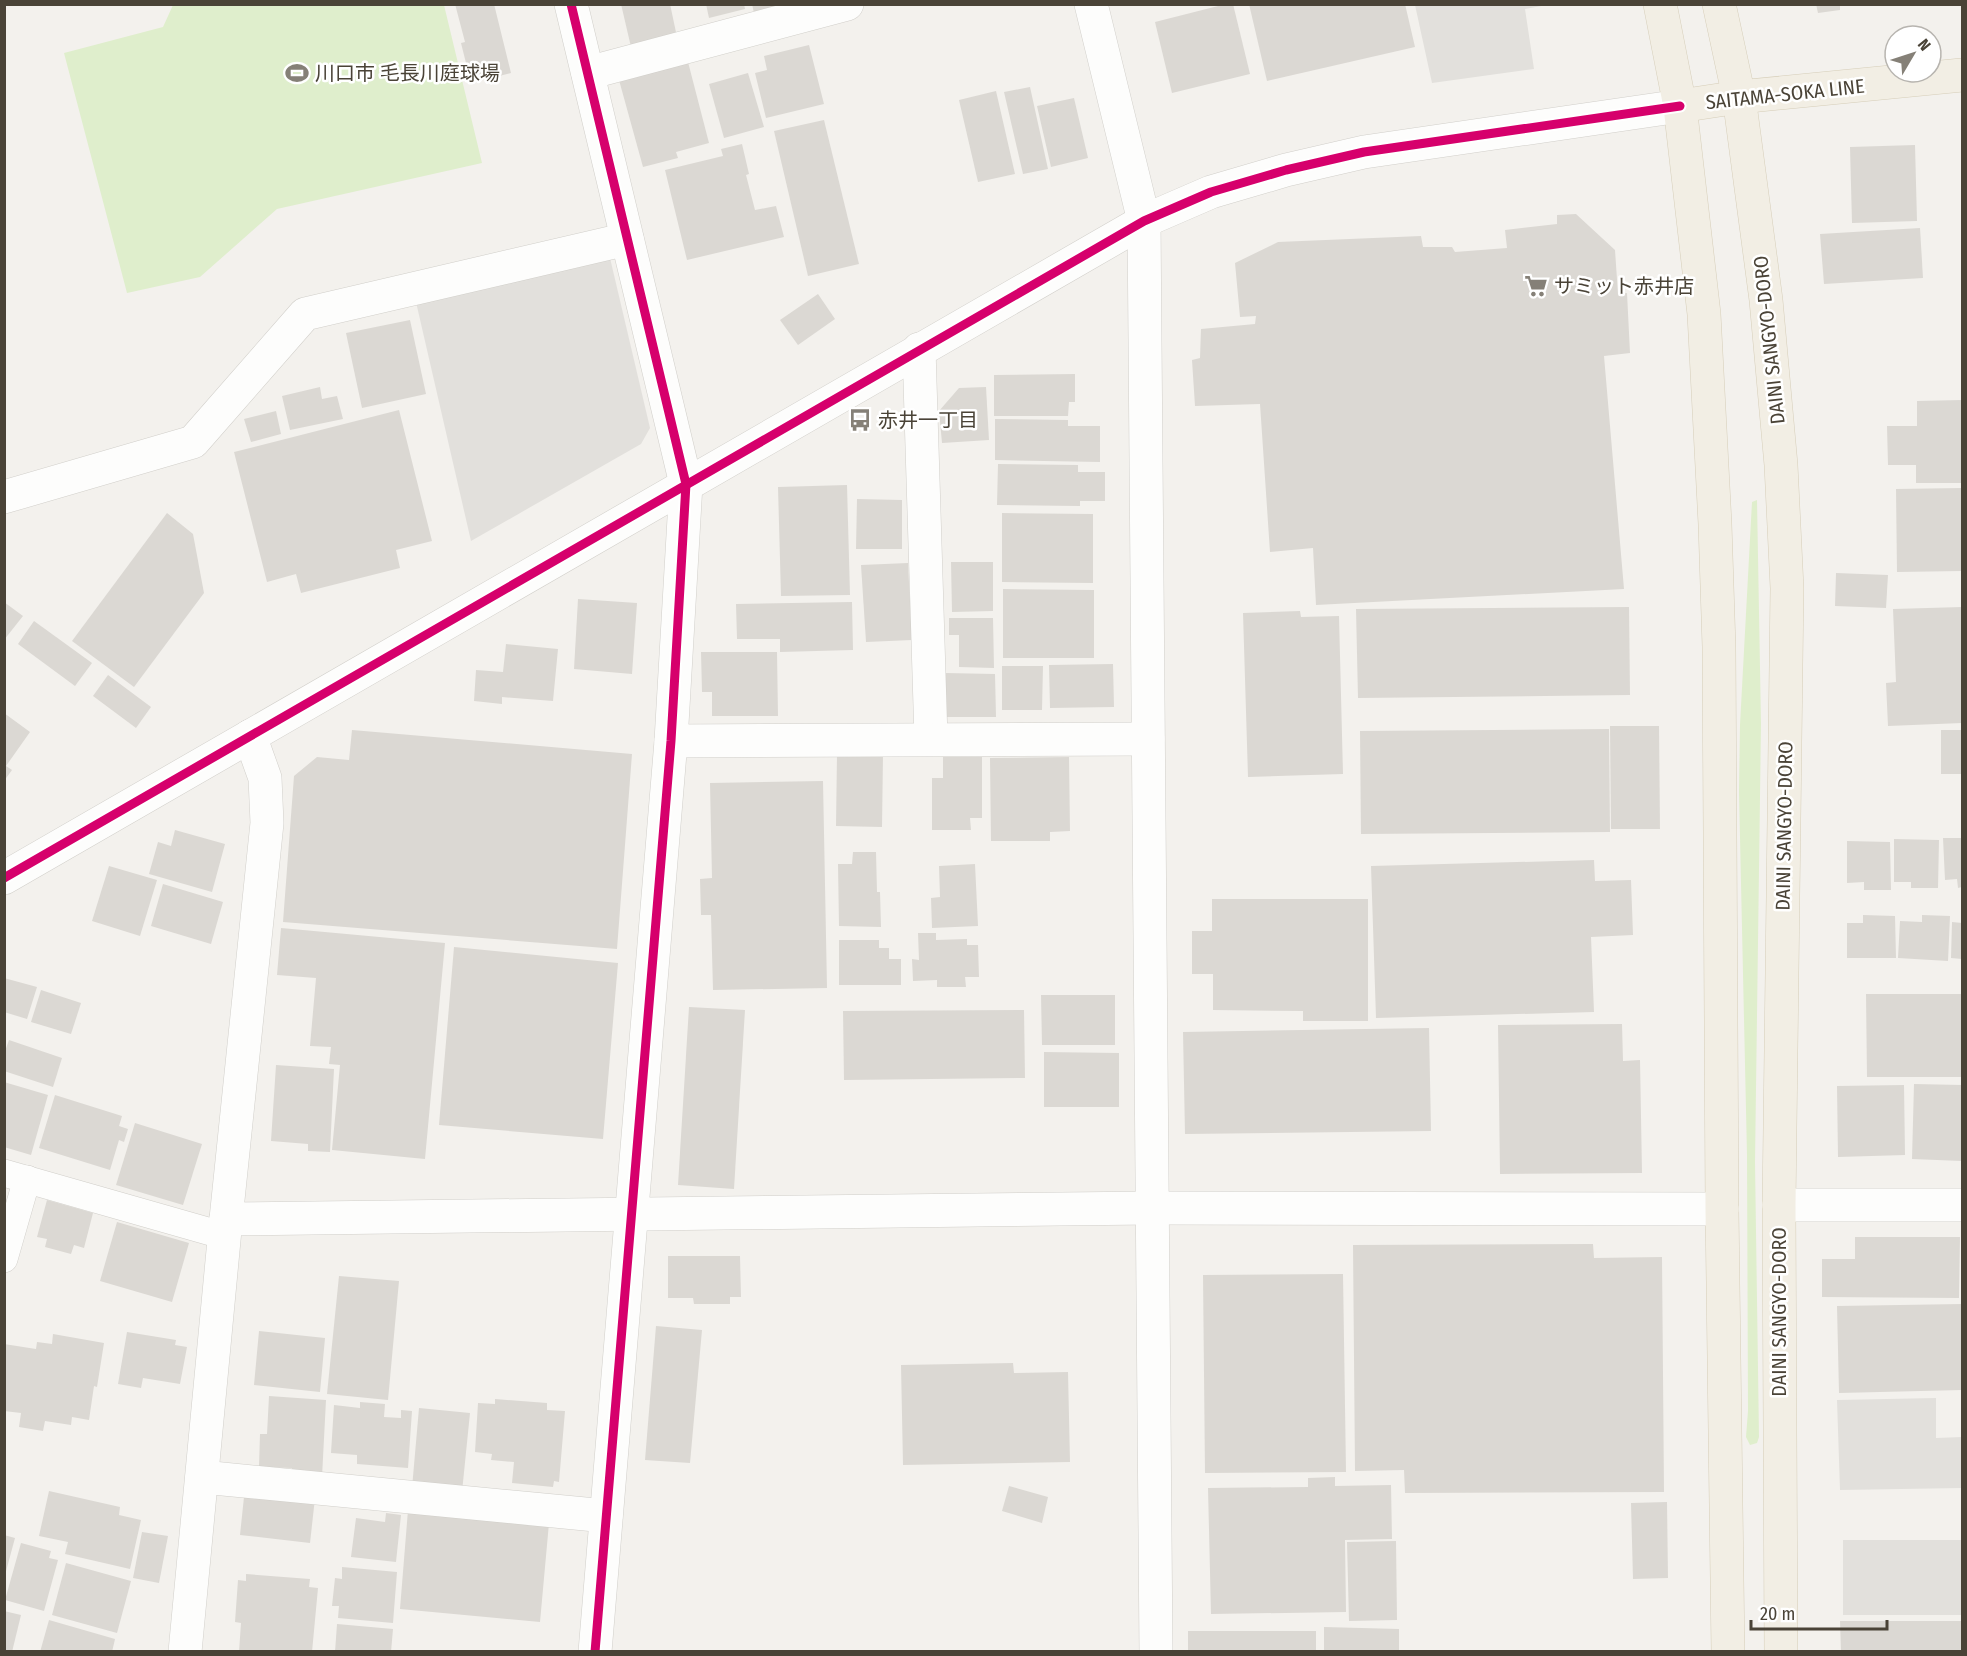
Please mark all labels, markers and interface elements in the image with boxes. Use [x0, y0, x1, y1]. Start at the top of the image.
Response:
north arrow [1883, 24, 1943, 84]
text: N [1914, 35, 1935, 55]
sports icon: 川口市 毛長川庭球場 [284, 60, 310, 86]
place label: 川口市 毛長川庭球場 [315, 61, 500, 85]
street label: SAITAMA-SOKA LINE [1704, 74, 1866, 114]
street label: DAINI SANGYO-DORO [1748, 254, 1790, 426]
supermarket icon: サミット赤井店 [1523, 273, 1549, 299]
place label: サミット赤井店 [1554, 274, 1694, 298]
bus stop icon: 赤井一丁目 [847, 407, 873, 433]
place label: 赤井一丁目 [878, 408, 978, 432]
street label: DAINI SANGYO-DORO [1771, 741, 1797, 911]
street label: DAINI SANGYO-DORO [1767, 1227, 1791, 1397]
scale bar [1751, 1593, 1888, 1631]
text: 20 m [1760, 1603, 1795, 1625]

